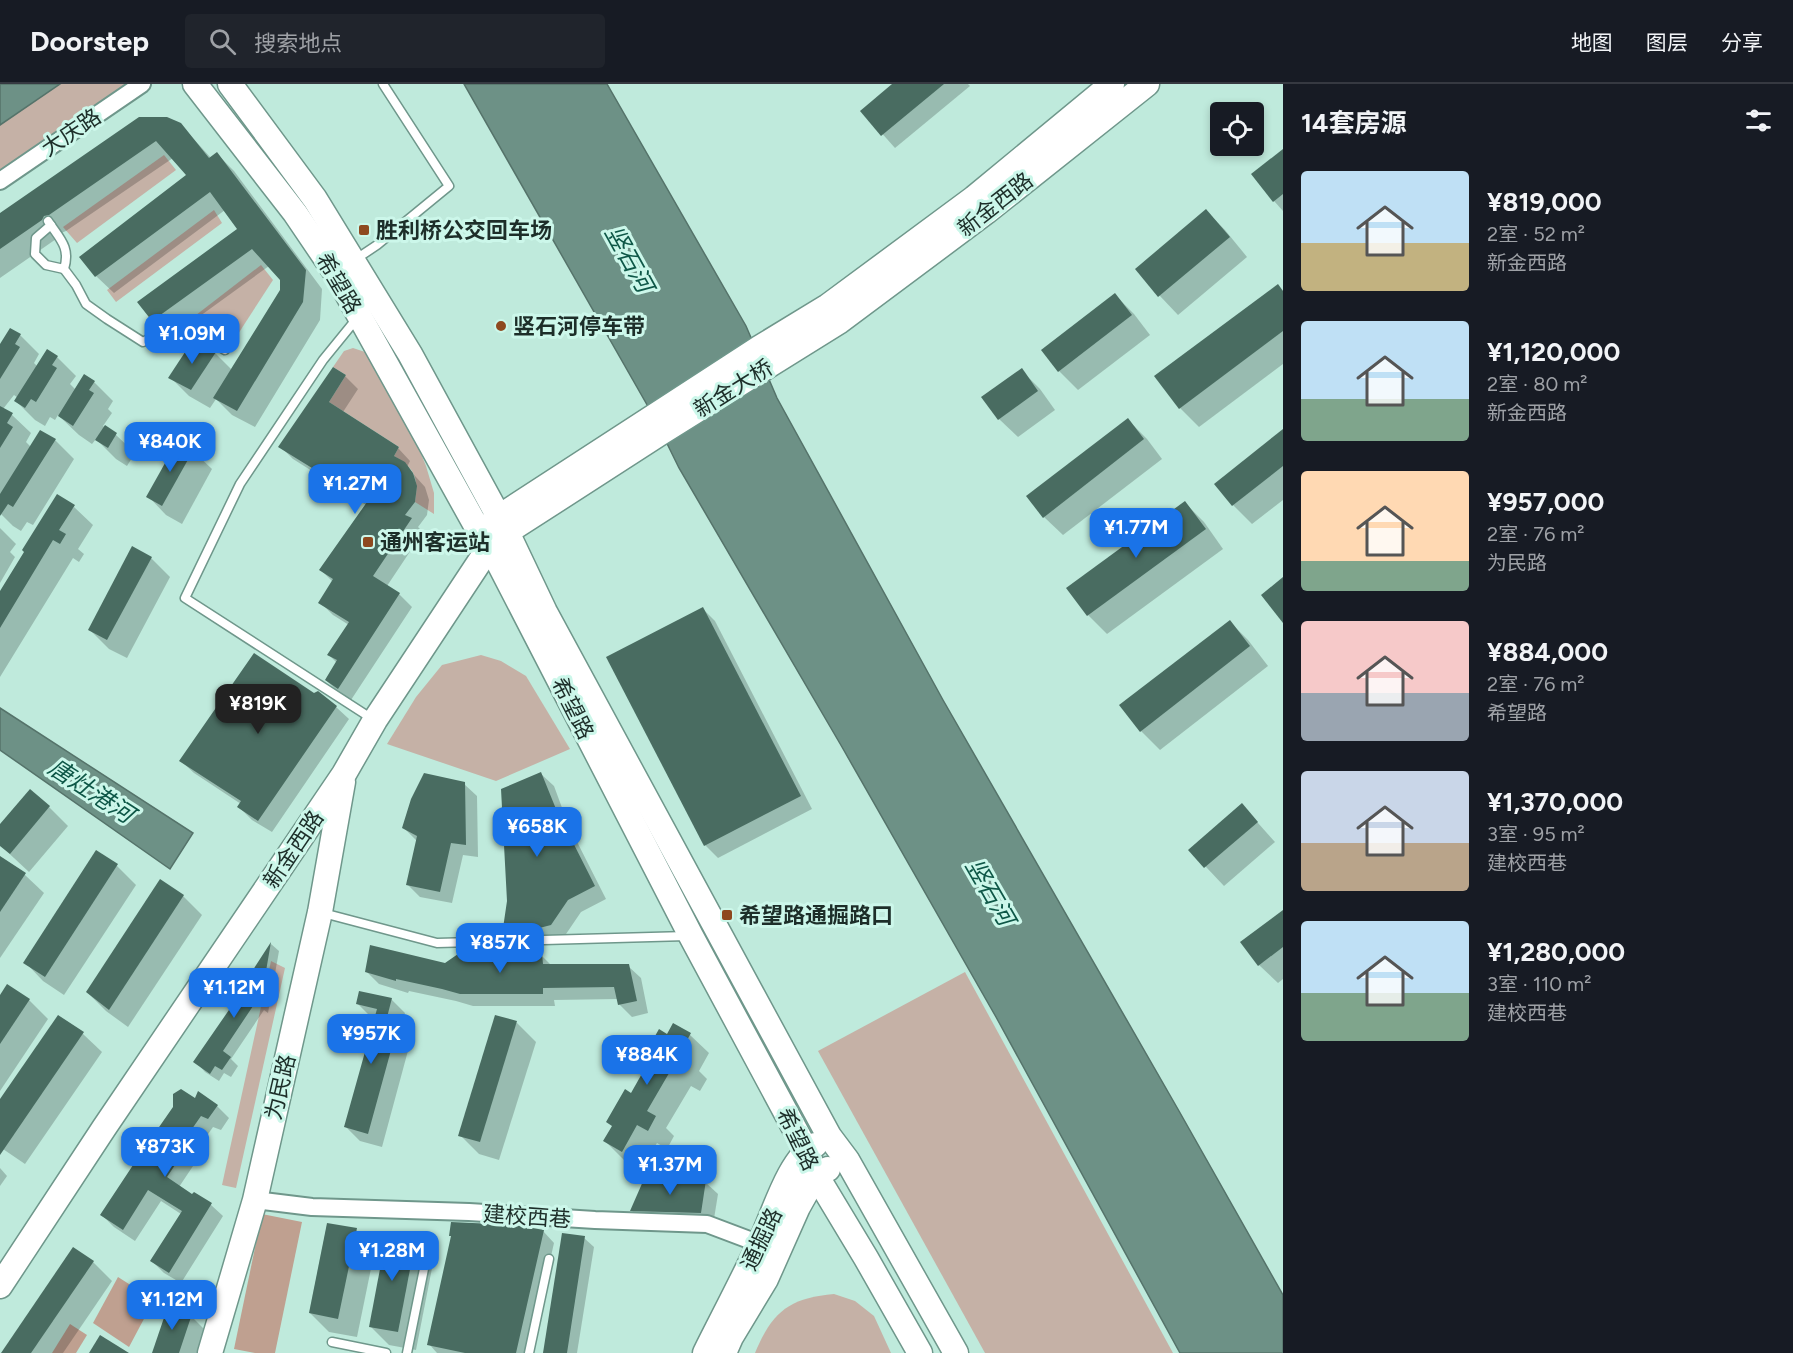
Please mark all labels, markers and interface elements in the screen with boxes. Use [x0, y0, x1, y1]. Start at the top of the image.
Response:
search box [185, 14, 605, 68]
text: Doorstep [30, 24, 149, 58]
icon: search [206, 25, 239, 58]
text: 搜索地点 [254, 30, 342, 57]
text: 地图 [1571, 30, 1613, 55]
text: 图层 [1646, 30, 1688, 55]
text: 分享 [1721, 30, 1763, 55]
map controls [1210, 102, 1264, 156]
button: locate [1210, 102, 1264, 156]
street label: 大庆路 [36, 103, 106, 162]
icon: filters [1742, 104, 1775, 137]
text: 14套房源 [1301, 107, 1406, 139]
street label: 新金西路 [952, 167, 1038, 242]
text: ¥819,000 [1487, 186, 1602, 218]
icon: home [1349, 195, 1421, 267]
place label: 胜利桥公交回车场 [376, 217, 552, 244]
water label: 竖石河 [599, 220, 662, 301]
text: 2室 · 52 m² [1487, 222, 1585, 246]
marker: 胜利桥公交回车场 [357, 223, 371, 237]
street label: 希望路 [310, 248, 367, 319]
text: 新金西路 [1487, 251, 1567, 275]
place label: 竖石河停车带 [513, 313, 645, 340]
pin: ¥1.09M [143, 314, 241, 365]
marker: 竖石河停车带 [494, 319, 508, 333]
text: ¥1.09M [158, 321, 226, 345]
text: ¥1,120,000 [1487, 336, 1620, 368]
icon: home [1349, 345, 1421, 417]
street label: 新金大桥 [689, 354, 778, 423]
text: 2室 · 80 m² [1487, 372, 1587, 396]
text: 新金西路 [1487, 401, 1567, 425]
pin: ¥840K [128, 422, 212, 473]
text: ¥840K [138, 429, 202, 453]
pin: ¥1.27M [306, 464, 404, 515]
text: ¥1.27M [322, 471, 388, 495]
text: ¥957,000 [1487, 486, 1604, 518]
icon: home [1349, 495, 1421, 567]
pin: ¥1.77M [1087, 508, 1185, 559]
text: ¥1.77M [1104, 515, 1168, 539]
text: 2室 · 76 m² [1487, 522, 1584, 546]
place label: 通州客运站 [380, 529, 490, 556]
marker: 通州客运站 [361, 535, 375, 549]
text: 为民路 [1487, 551, 1547, 575]
text: ¥884,000 [1487, 636, 1608, 668]
icon: home [1349, 645, 1421, 717]
text: 2室 · 76 m² [1487, 672, 1584, 696]
street label: 希望路 [546, 673, 600, 744]
pin: ¥819K [216, 684, 300, 735]
text: ¥819K [229, 691, 287, 715]
text: 希望路 [1487, 701, 1547, 725]
water label: 唐灶港河 [43, 752, 143, 831]
text: ¥1,370,000 [1487, 786, 1623, 818]
icon: home [1349, 795, 1421, 867]
street label: 新金西路 [258, 805, 329, 893]
pin: ¥658K [495, 807, 579, 858]
text: ¥658K [507, 814, 567, 838]
text: 3室 · 95 m² [1487, 822, 1585, 846]
text: 建校西巷 [1487, 851, 1567, 875]
water label: 竖石河 [960, 853, 1023, 934]
place label: 希望路通掘路口 [739, 902, 893, 929]
marker: 希望路通掘路口 [720, 908, 734, 922]
pin: ¥857K [458, 923, 542, 974]
text: ¥857K [470, 930, 530, 954]
text: ¥1,280,000 [1487, 936, 1625, 968]
icon: home [1349, 945, 1421, 1017]
pin: ¥1.12M [185, 968, 283, 1019]
text: 3室 · 110 m² [1487, 972, 1591, 996]
text: ¥1.12M [203, 975, 265, 999]
text: 建校西巷 [1487, 1001, 1567, 1025]
pin: ¥957K [329, 1014, 413, 1065]
text: ¥957K [341, 1021, 401, 1045]
pin: ¥884K [605, 1035, 689, 1086]
text: ¥884K [616, 1042, 678, 1066]
street label: 为民路 [260, 1052, 301, 1122]
street label: 希望路 [771, 1104, 824, 1175]
pin: ¥873K [123, 1127, 207, 1178]
text: ¥873K [135, 1134, 195, 1158]
pin: ¥1.37M [621, 1145, 719, 1196]
text: ¥1.37M [638, 1152, 702, 1176]
street label: 建校西巷 [482, 1200, 572, 1233]
street label: 通掘路 [735, 1204, 788, 1275]
pin: ¥1.28M [343, 1231, 441, 1282]
text: ¥1.28M [359, 1238, 425, 1262]
pin: ¥1.12M [123, 1280, 221, 1331]
text: ¥1.12M [141, 1287, 203, 1311]

